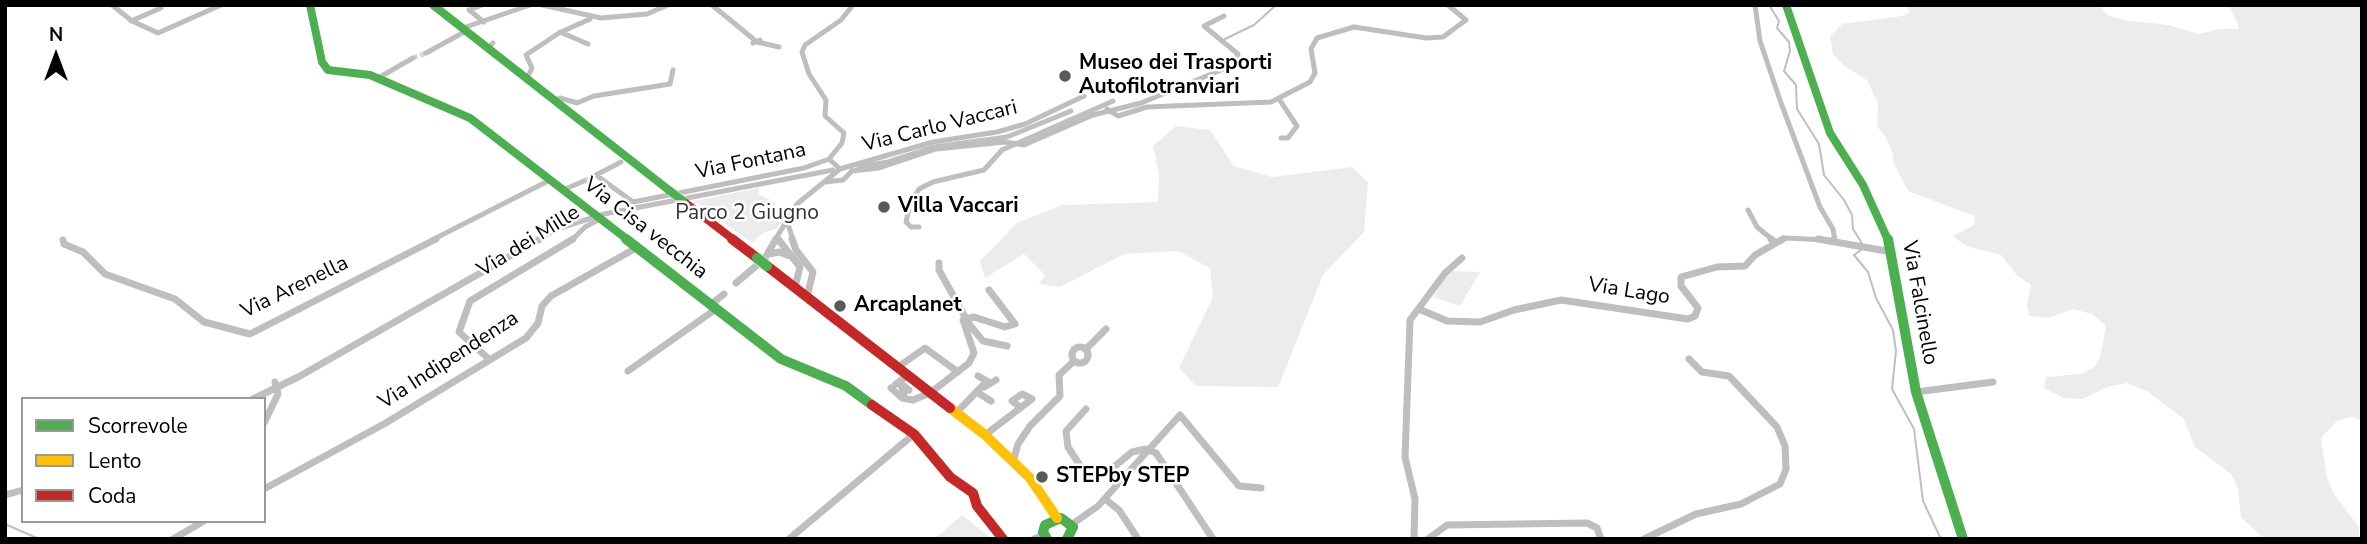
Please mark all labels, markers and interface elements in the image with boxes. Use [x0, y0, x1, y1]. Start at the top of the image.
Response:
north arrow [21, 21, 91, 91]
text: N [49, 22, 63, 48]
place label: Museo dei Trasporti Autofilotranviari [1079, 51, 1272, 101]
marker: Museo dei Trasporti Autofilotranviari [1057, 68, 1073, 84]
street label: Via Carlo Vaccari [860, 96, 1020, 158]
street label: Via Fontana [694, 138, 808, 186]
street label: Via Cisa vecchia [578, 173, 712, 285]
place label: Villa Vaccari [898, 194, 1019, 220]
marker: Villa Vaccari [876, 199, 892, 215]
street label: Via dei Mille [473, 201, 585, 283]
park label: Parco 2 Giugno [675, 201, 819, 227]
street label: Via Falcinello [1896, 239, 1942, 367]
street label: Via Arenella [237, 251, 353, 325]
street label: Via Lago [1586, 273, 1672, 311]
place label: Arcaplanet [854, 293, 961, 319]
marker: Arcaplanet [832, 298, 848, 314]
street label: Via Indipendenza [374, 306, 524, 416]
legend [21, 397, 266, 523]
text: Scorrevole [88, 412, 188, 440]
text: Lento [88, 447, 141, 475]
place label: STEPby STEP [1056, 464, 1190, 490]
marker: STEPby STEP [1034, 469, 1050, 485]
text: Coda [88, 482, 136, 510]

